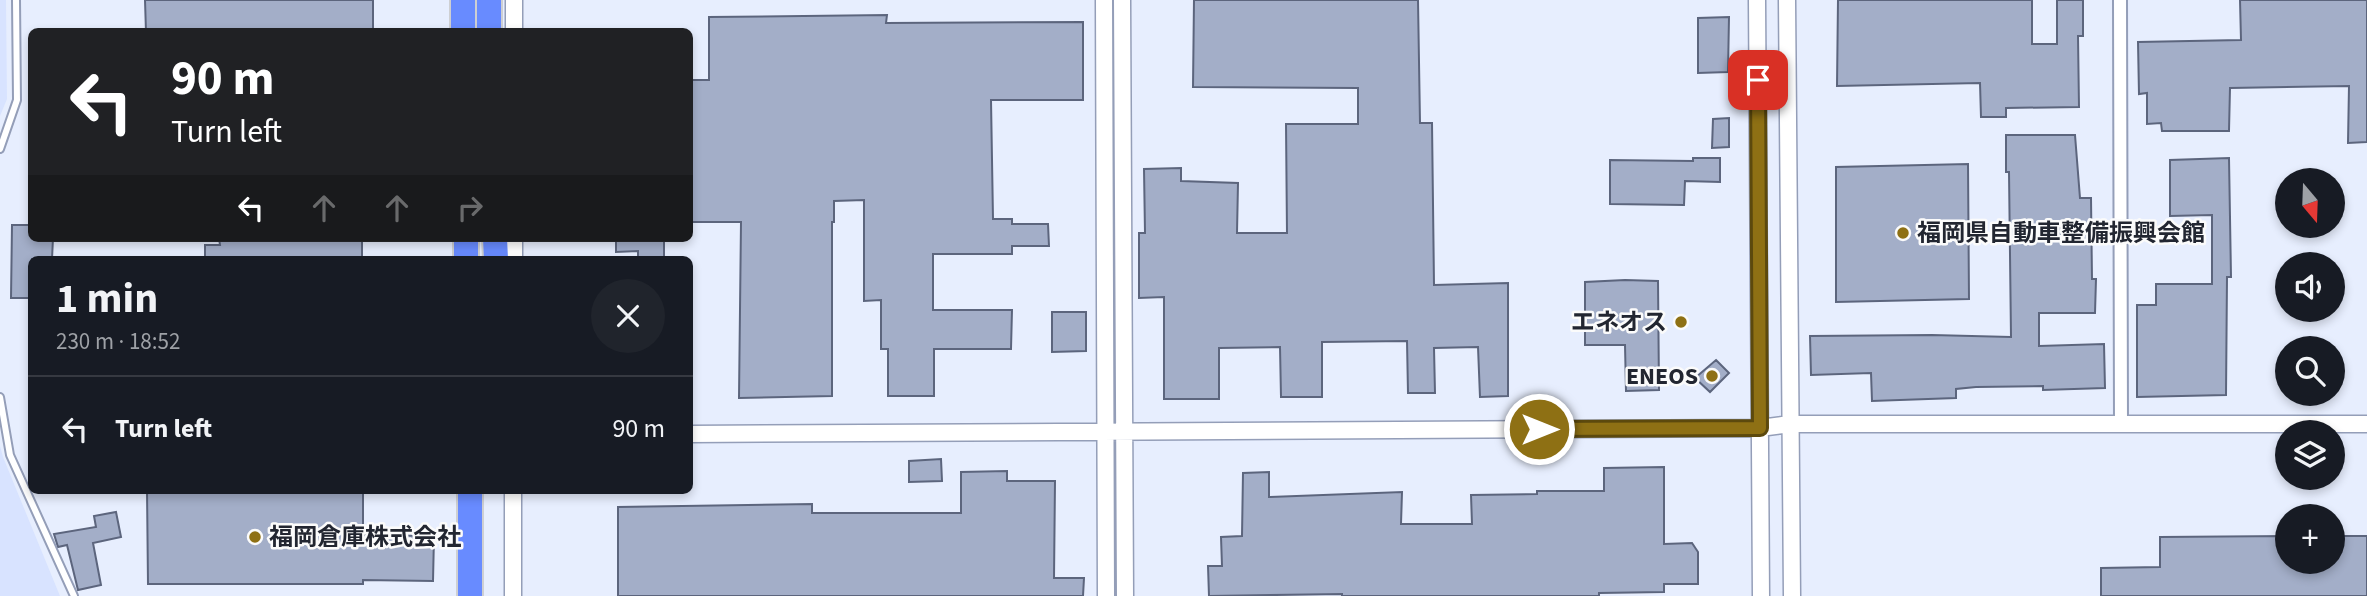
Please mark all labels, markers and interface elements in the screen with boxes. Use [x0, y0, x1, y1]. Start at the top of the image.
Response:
text: 90 m [171, 44, 275, 114]
pin [1728, 50, 1788, 110]
icon: left [56, 56, 147, 147]
icon: arrive [1739, 61, 1777, 99]
text: Turn left [171, 109, 282, 155]
north arrow [2275, 168, 2345, 238]
map controls [2275, 168, 2345, 574]
icon: left [232, 189, 270, 227]
icon: ahead [305, 189, 343, 227]
icon: ahead [378, 189, 416, 227]
icon: right [451, 189, 489, 227]
place label: 福岡県自動車整備振興会館 [1917, 216, 2205, 251]
marker: 福岡県自動車整備振興会館 [1895, 225, 1911, 241]
button: sound [2275, 252, 2345, 322]
text: 1 min [56, 269, 158, 329]
button: close [591, 279, 665, 353]
place label: エネオス [1571, 305, 1667, 340]
marker: エネオス [1673, 314, 1689, 330]
text: 230 m · 18:52 [56, 325, 180, 358]
button: search [2275, 336, 2345, 406]
place label: ENEOS [1626, 359, 1698, 394]
marker: ENEOS [1704, 368, 1720, 384]
position arrow [1502, 392, 1576, 466]
icon: left [56, 410, 94, 448]
text: Turn left [115, 410, 212, 447]
text: 90 m [612, 410, 665, 447]
button: layers [2275, 420, 2345, 490]
button: + [2275, 504, 2345, 574]
place label: 福岡倉庫株式会社 [269, 520, 461, 555]
marker: 福岡倉庫株式会社 [247, 529, 263, 545]

